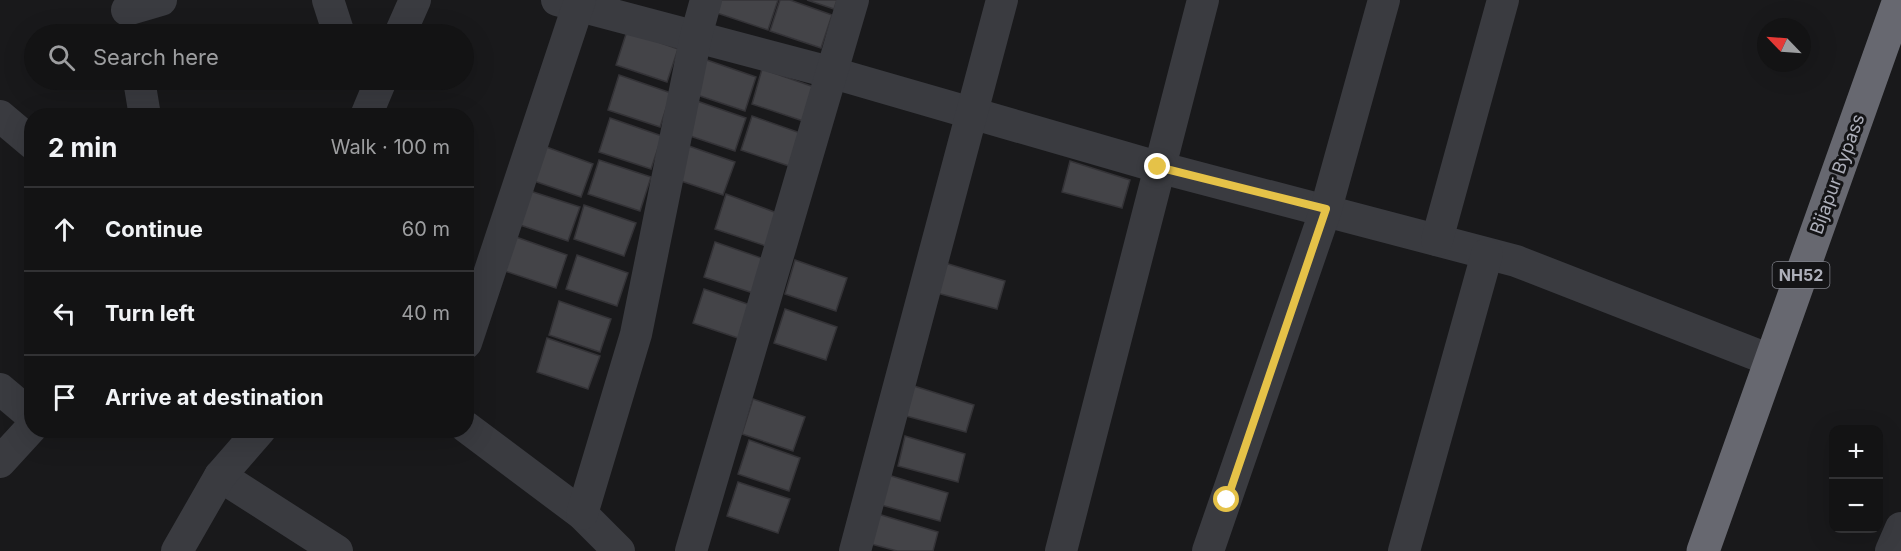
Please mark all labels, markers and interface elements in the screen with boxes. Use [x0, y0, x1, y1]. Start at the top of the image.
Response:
north arrow [1757, 18, 1811, 72]
search box [24, 24, 474, 90]
icon: search [45, 41, 78, 74]
text: Search here [93, 44, 219, 70]
street label: Bijapur Bypass [1806, 111, 1868, 237]
text: 2 min [48, 132, 118, 163]
text: Walk · 100 m [331, 135, 450, 159]
route end [1144, 153, 1170, 179]
icon: ahead [48, 213, 81, 246]
text: Continue [105, 216, 203, 242]
text: 60 m [402, 217, 450, 241]
road number: NH52 [1772, 262, 1830, 288]
icon: left [48, 297, 81, 330]
text: Turn left [105, 300, 195, 326]
text: 40 m [401, 301, 450, 325]
icon: arrive [48, 381, 81, 414]
text: Arrive at destination [105, 384, 324, 410]
map controls [1829, 425, 1883, 533]
button: + [1829, 425, 1883, 479]
button: − [1829, 479, 1883, 533]
route start [1213, 486, 1239, 512]

